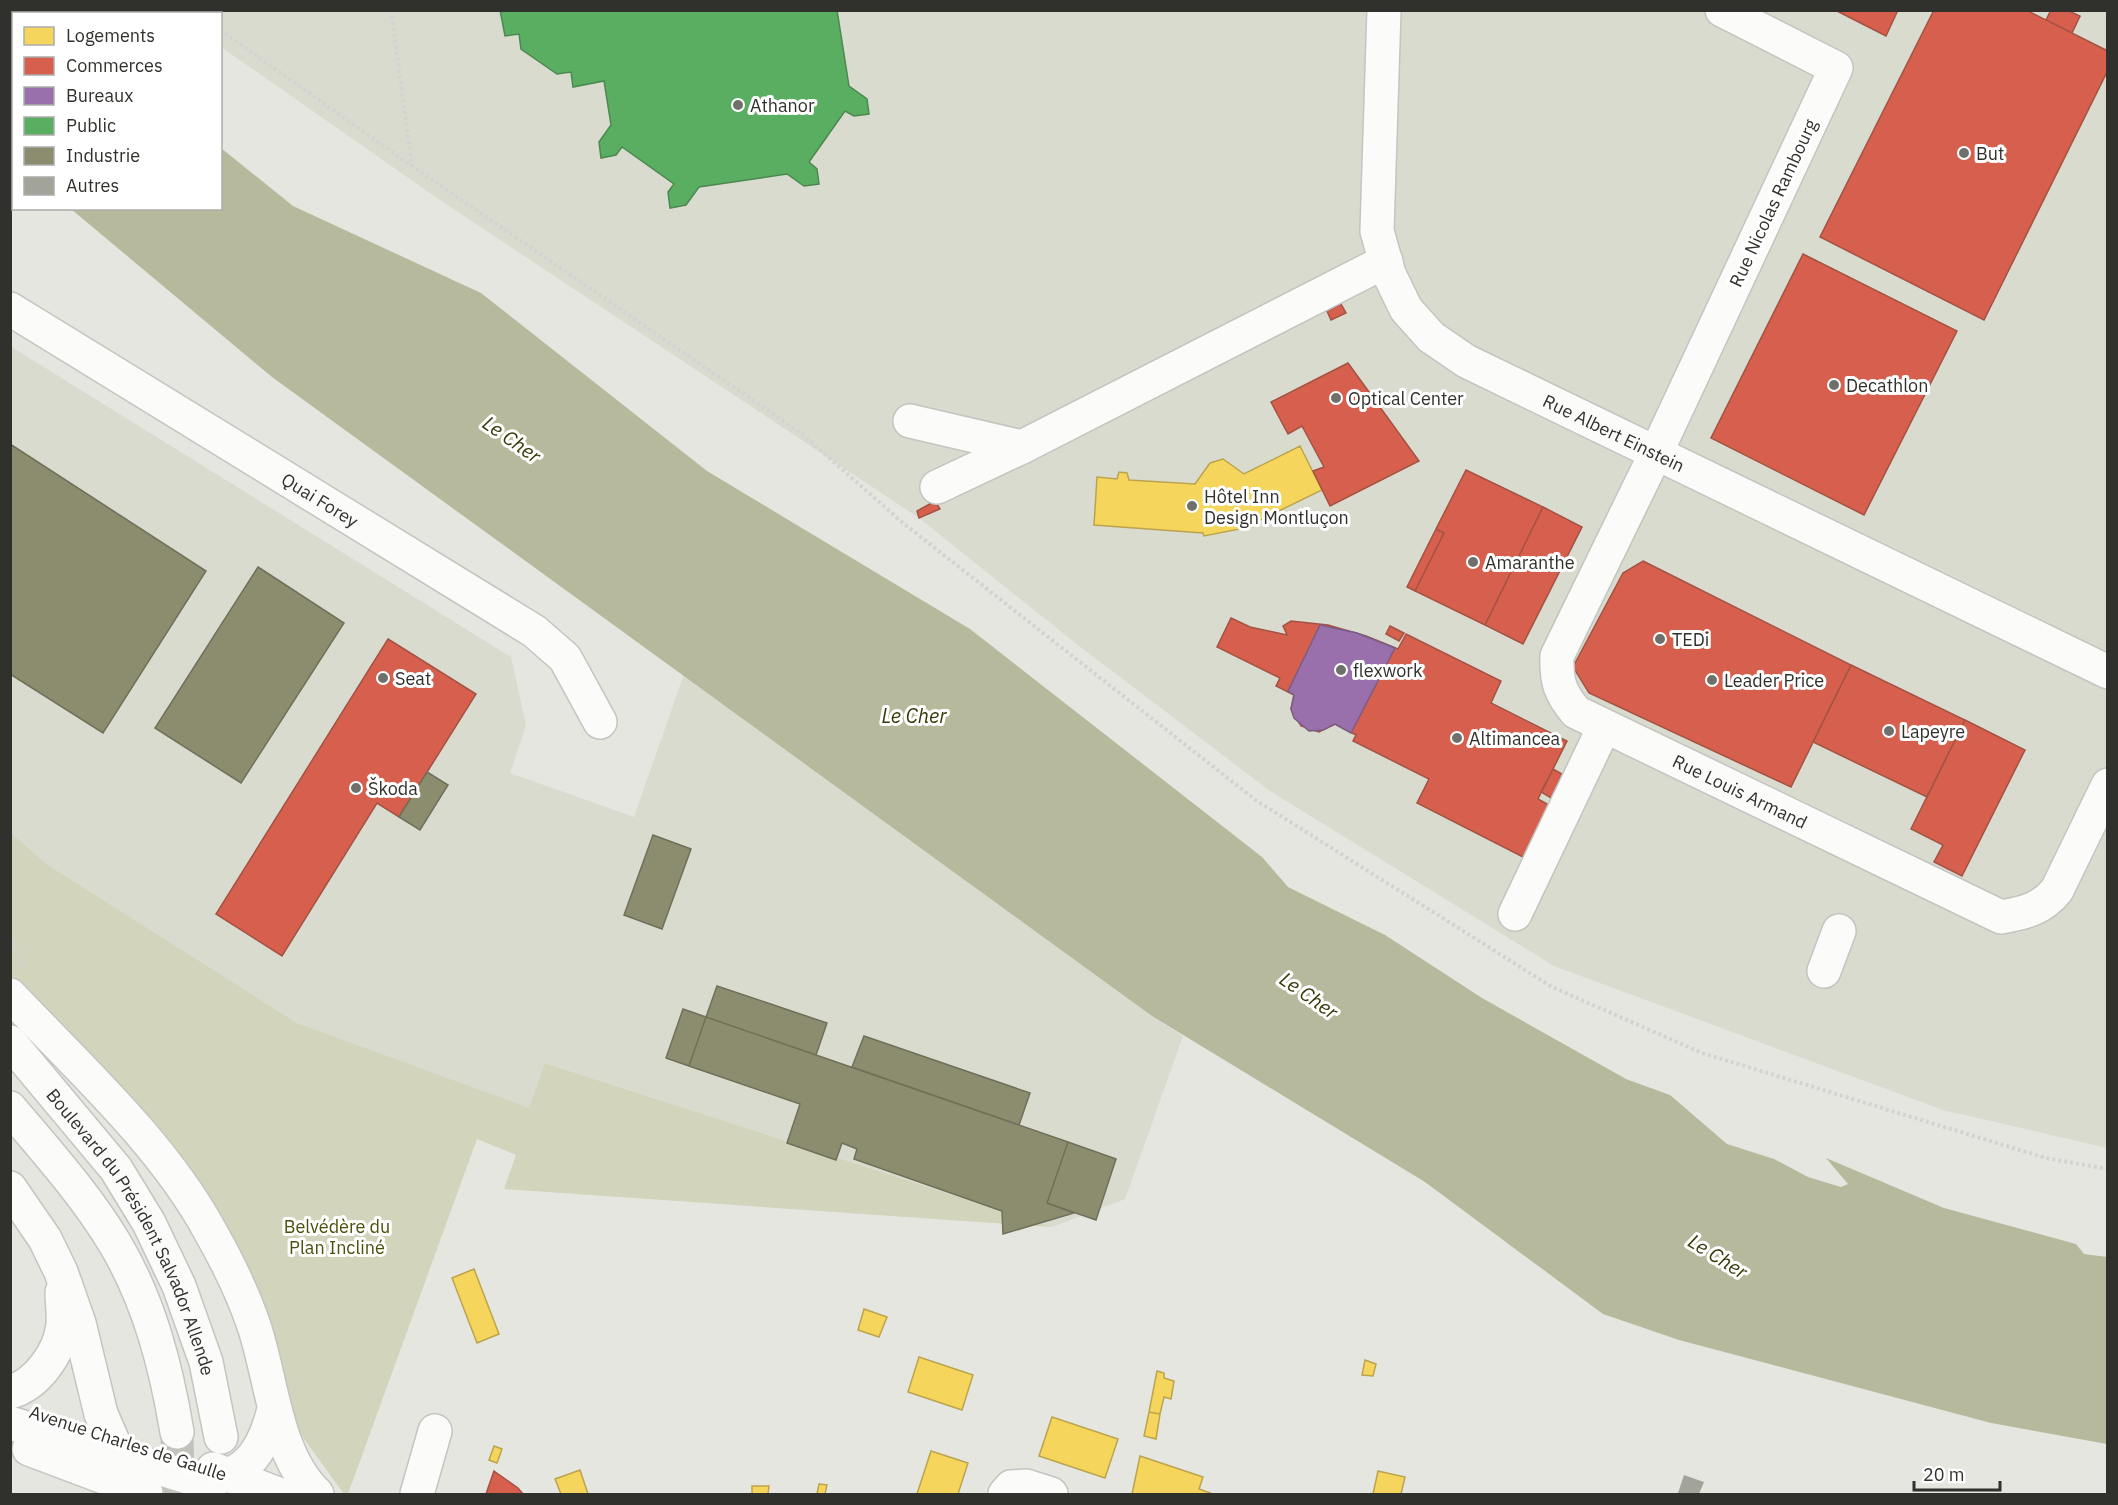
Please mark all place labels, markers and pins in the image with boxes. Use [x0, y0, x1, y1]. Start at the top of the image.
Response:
place label: Athanor [750, 94, 815, 117]
marker: Athanor [731, 98, 745, 112]
place label: But [1976, 142, 2004, 165]
marker: But [1957, 146, 1971, 160]
place label: Decathlon [1846, 374, 1928, 397]
marker: Decathlon [1827, 378, 1841, 392]
place label: Optical Center [1348, 387, 1464, 410]
marker: Optical Center [1329, 391, 1343, 405]
place label: Hôtel Inn Design Montluçon [1204, 485, 1349, 529]
marker: Hôtel Inn Design Montluçon [1185, 499, 1199, 513]
place label: Amaranthe [1485, 551, 1575, 574]
marker: Amaranthe [1466, 555, 1480, 569]
place label: TEDi [1672, 628, 1709, 651]
marker: TEDi [1653, 632, 1667, 646]
place label: flexwork [1353, 659, 1423, 682]
marker: flexwork [1334, 663, 1348, 677]
place label: Seat [395, 667, 431, 690]
place label: Leader Price [1724, 669, 1824, 692]
marker: Seat [376, 671, 390, 685]
marker: Leader Price [1705, 673, 1719, 687]
place label: Lapeyre [1901, 720, 1965, 743]
marker: Lapeyre [1882, 724, 1896, 738]
place label: Altimancea [1469, 727, 1561, 750]
marker: Altimancea [1450, 731, 1464, 745]
place label: Škoda [368, 776, 418, 800]
marker: Škoda [349, 781, 363, 795]

